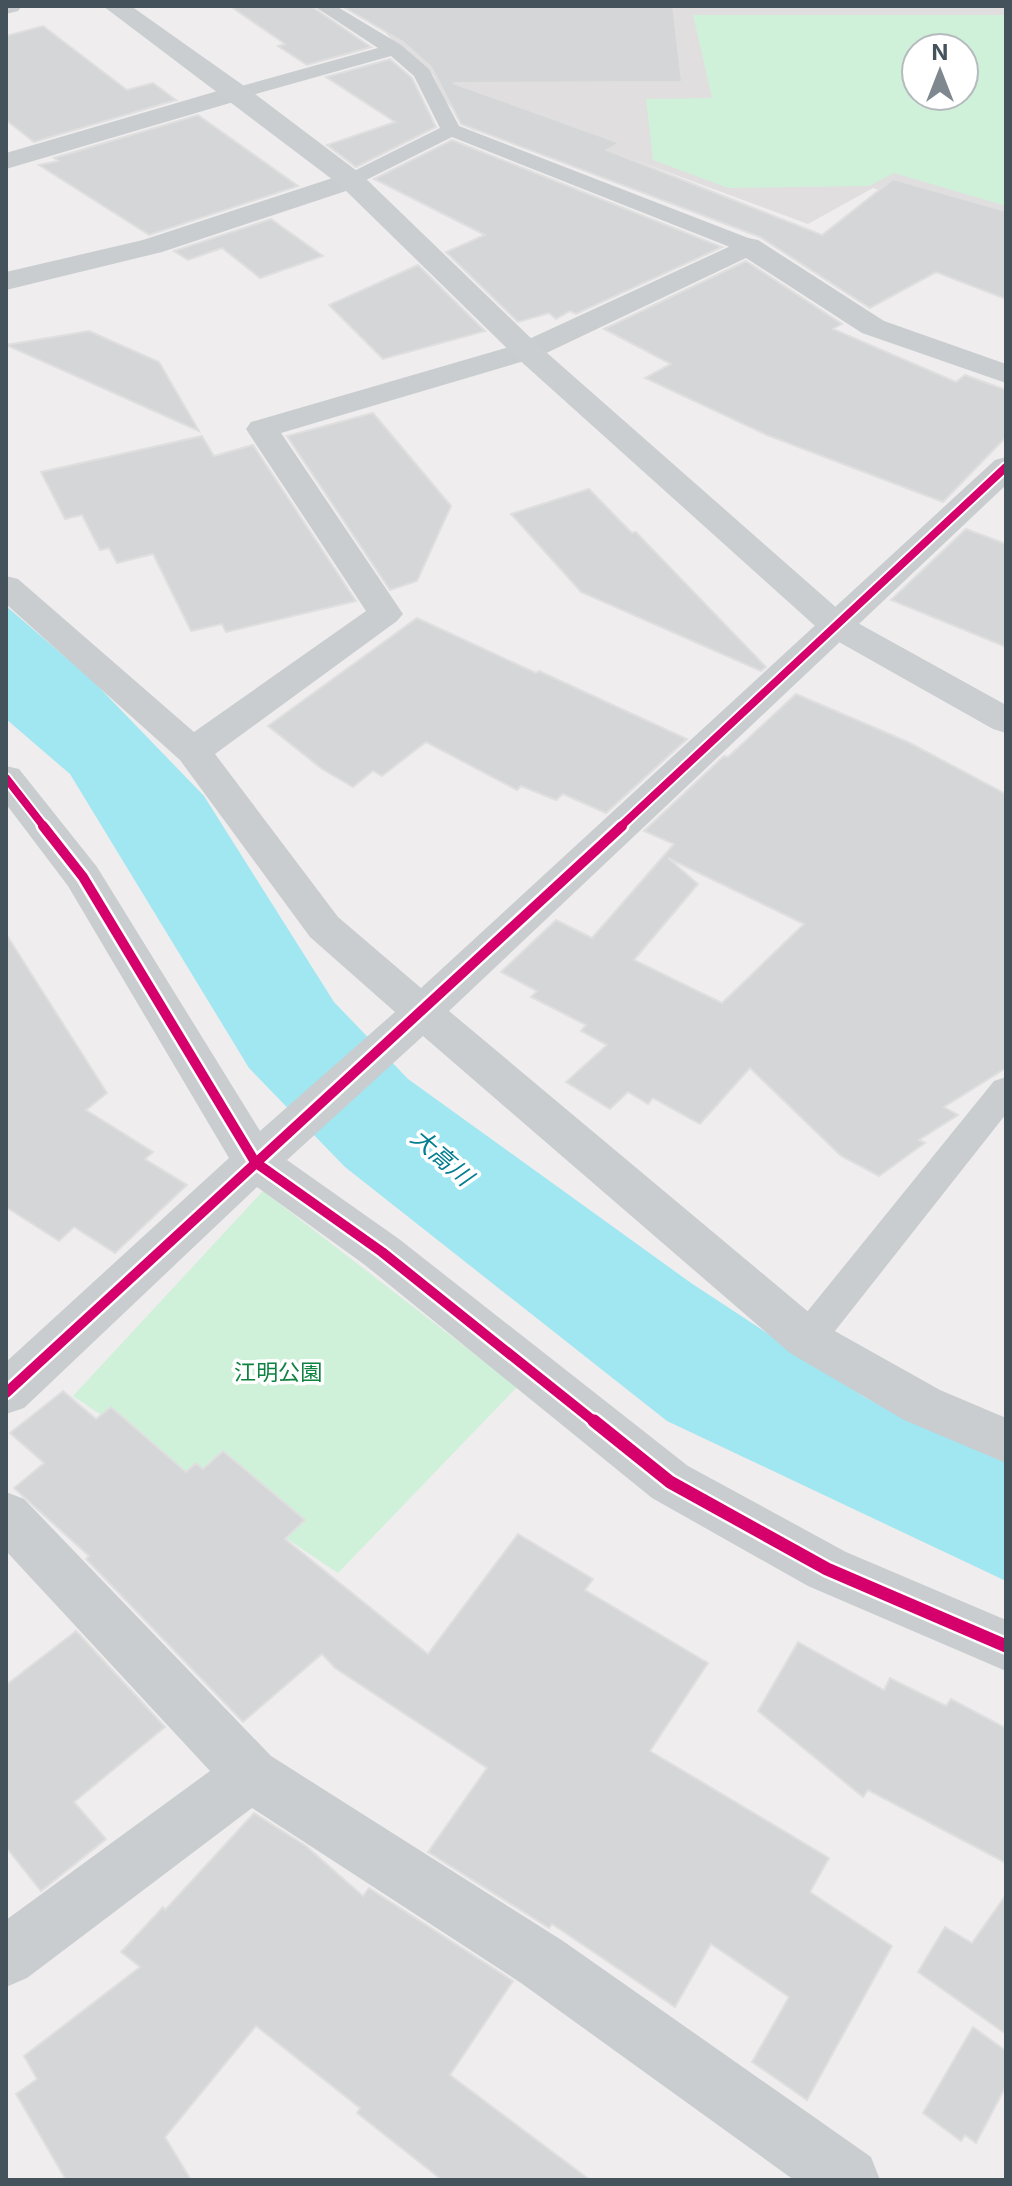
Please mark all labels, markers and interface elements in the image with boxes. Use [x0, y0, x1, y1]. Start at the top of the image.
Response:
north arrow [900, 32, 980, 112]
text: N [932, 39, 948, 65]
water label: 大高川 [405, 1122, 481, 1194]
park label: 江明公園 [234, 1359, 322, 1385]

